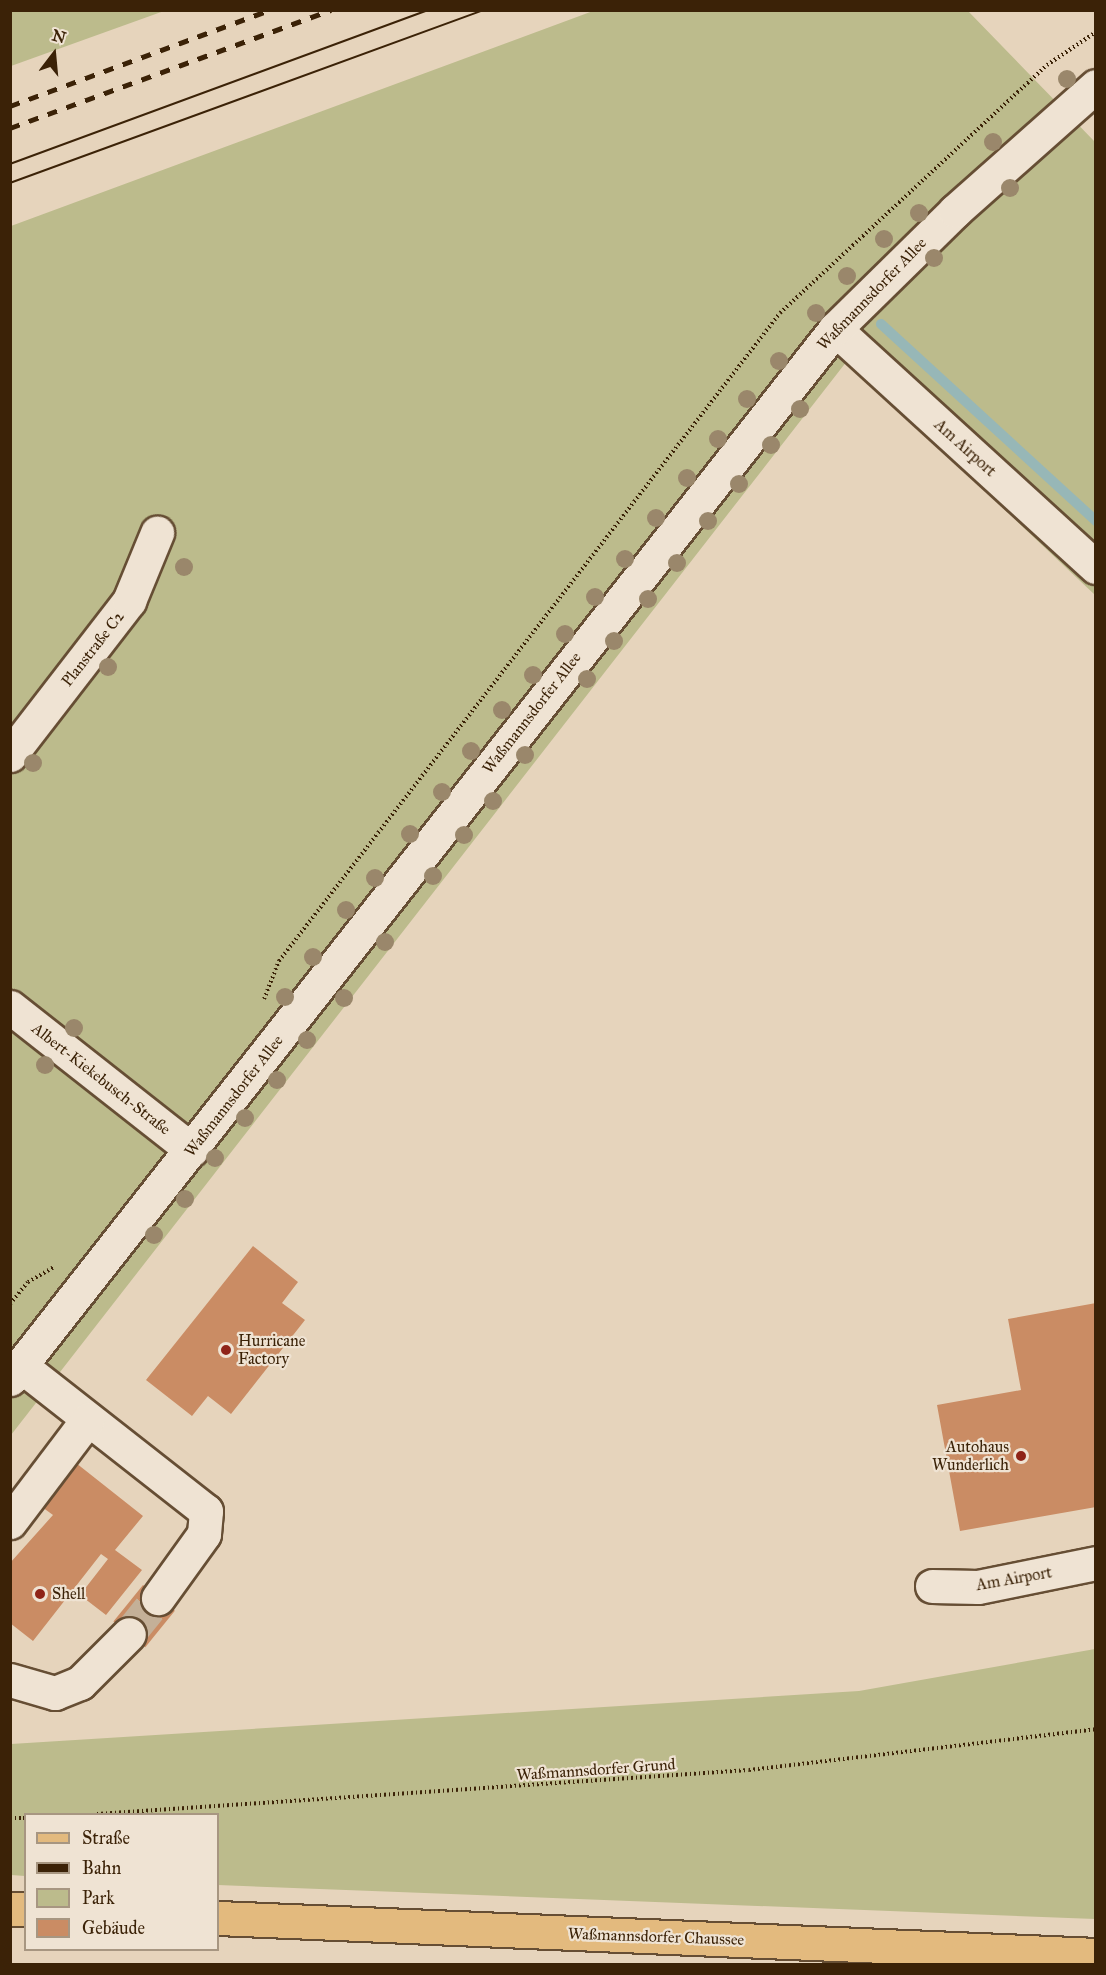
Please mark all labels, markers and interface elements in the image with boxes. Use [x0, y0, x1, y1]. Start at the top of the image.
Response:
north arrow [24, 24, 84, 84]
text: N [50, 25, 68, 47]
street label: Waßmannsdorfer Allee [813, 234, 931, 354]
street label: Am Airport [930, 415, 1000, 481]
street label: Planstraße C2 [58, 607, 128, 691]
street label: Waßmannsdorfer Allee [479, 648, 585, 778]
street label: Albert-Kiekebusch-Straße [28, 1019, 174, 1139]
street label: Waßmannsdorfer Allee [181, 1031, 287, 1161]
place label: Hurricane Factory [238, 1331, 305, 1369]
marker: Hurricane Factory [219, 1343, 233, 1357]
place label: Autohaus Wunderlich [932, 1437, 1009, 1475]
marker: Autohaus Wunderlich [1014, 1449, 1028, 1463]
street label: Am Airport [975, 1563, 1053, 1595]
place label: Shell [52, 1584, 85, 1604]
marker: Shell [33, 1587, 47, 1601]
street label: Waßmannsdorfer Grund [516, 1755, 676, 1785]
legend [24, 1813, 219, 1951]
text: Straße [82, 1827, 130, 1849]
text: Bahn [82, 1857, 121, 1879]
text: Park [82, 1887, 115, 1909]
text: Gebäude [82, 1917, 145, 1939]
street label: Waßmannsdorfer Chaussee [568, 1924, 744, 1950]

